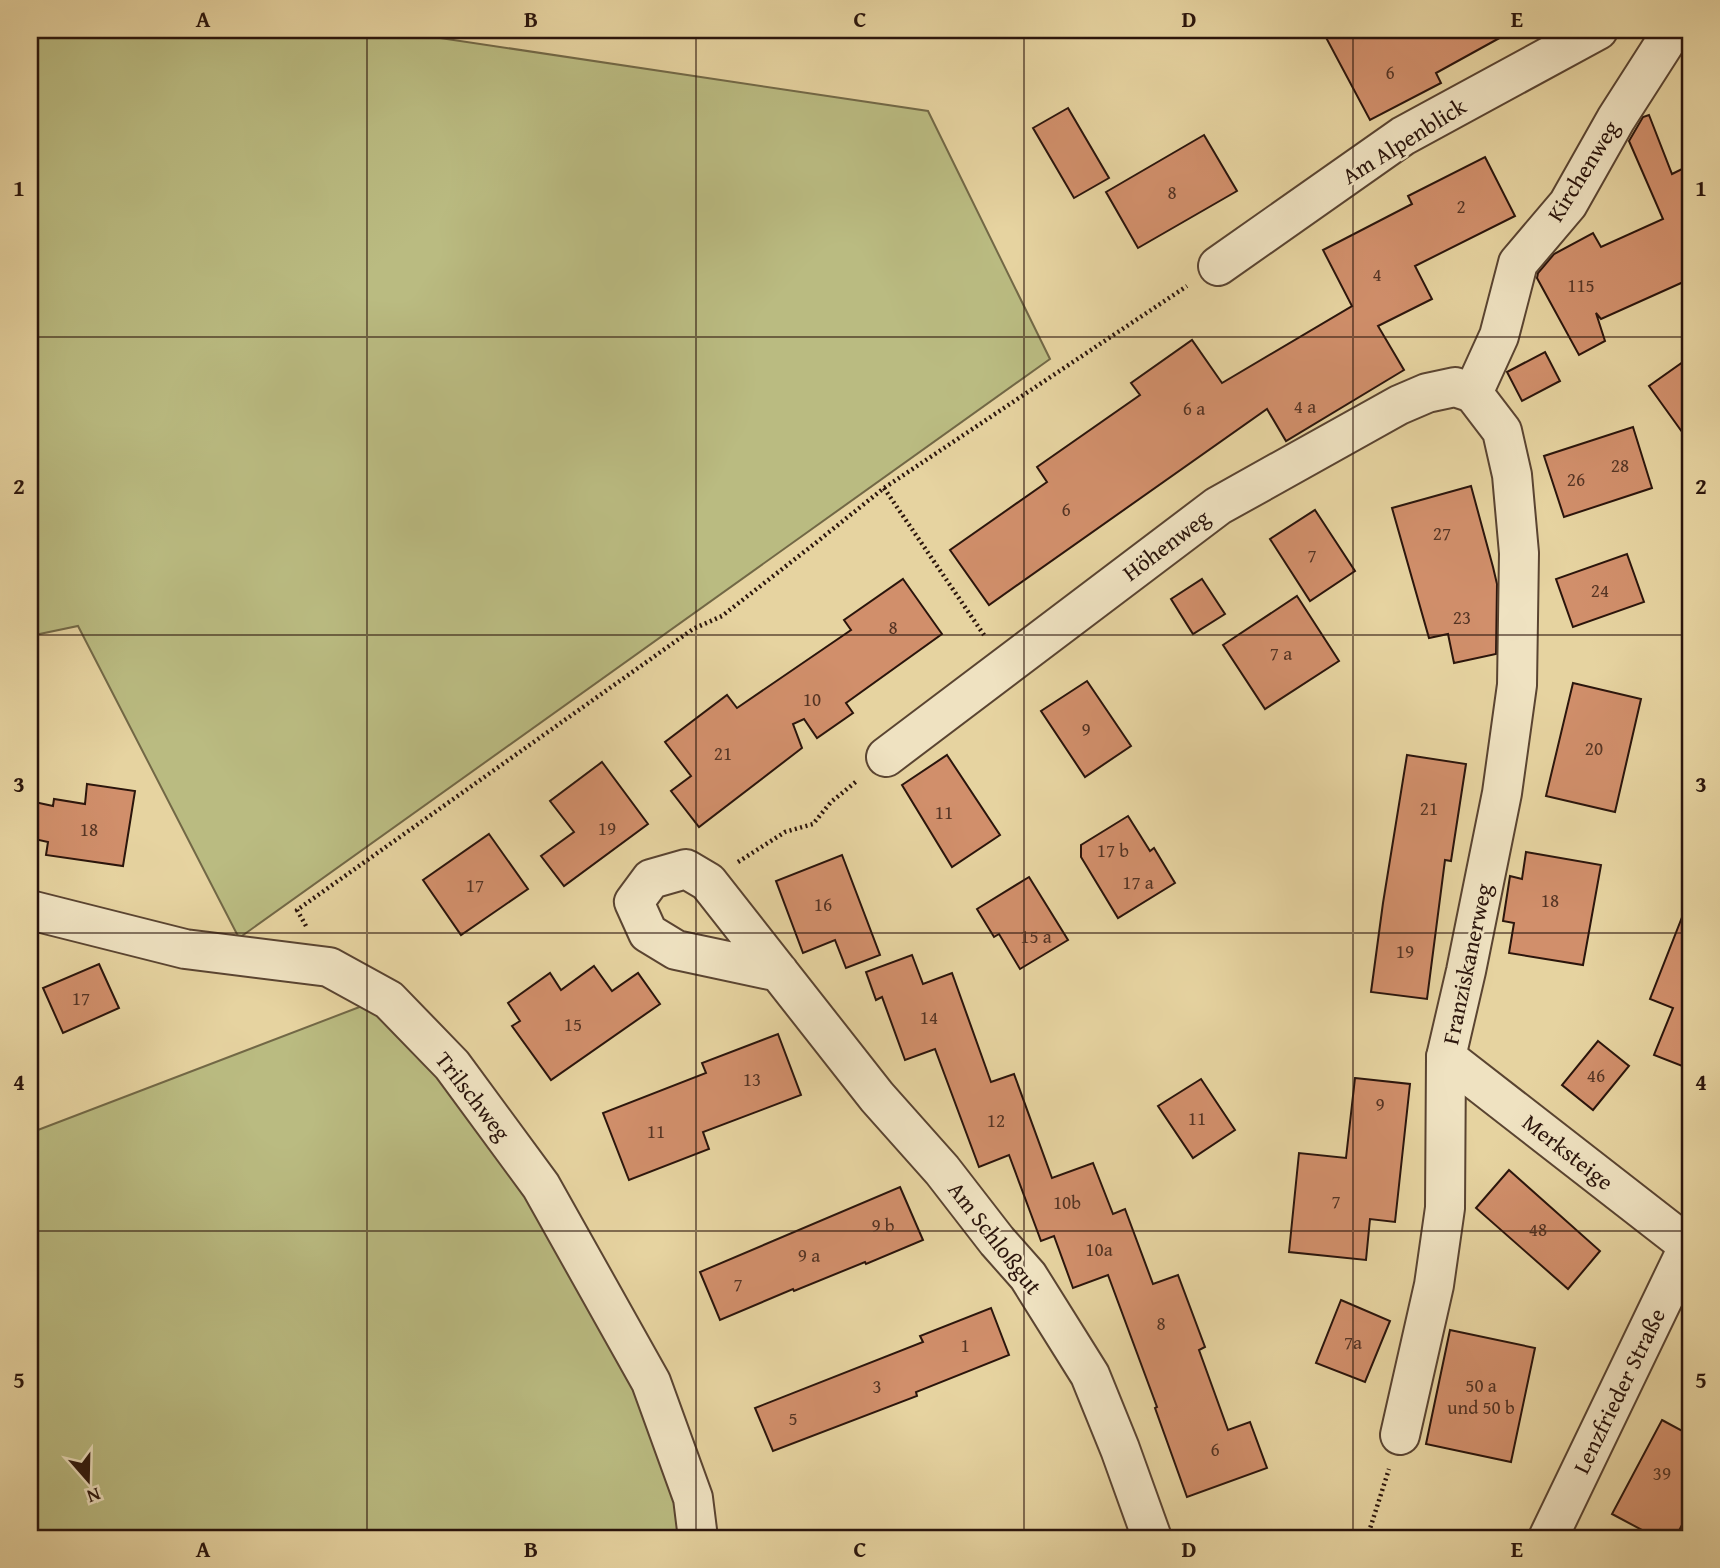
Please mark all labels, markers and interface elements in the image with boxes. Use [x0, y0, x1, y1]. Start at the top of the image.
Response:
text: A [196, 2, 211, 35]
text: B [524, 2, 538, 35]
text: C [853, 2, 867, 35]
text: D [1182, 2, 1197, 35]
text: E [1511, 2, 1523, 35]
house number: 6 [1385, 58, 1395, 86]
street label: Am Alpenblick [1335, 89, 1472, 192]
street label: Kirchenweg [1538, 113, 1627, 228]
text: 1 [13, 171, 25, 204]
text: 1 [1695, 171, 1707, 204]
house number: 8 [1167, 178, 1177, 206]
house number: 2 [1456, 192, 1466, 220]
house number: 4 [1372, 260, 1382, 288]
house number: 115 [1567, 271, 1595, 299]
house number: 4 a [1294, 392, 1316, 420]
house number: 6 a [1183, 394, 1205, 422]
house number: 28 [1611, 451, 1629, 479]
house number: 26 [1567, 465, 1585, 493]
text: 2 [13, 469, 25, 502]
text: 2 [1695, 469, 1707, 502]
house number: 6 [1061, 495, 1071, 523]
street label: Höhenweg [1115, 500, 1217, 588]
house number: 27 [1433, 519, 1451, 547]
house number: 7 [1307, 541, 1317, 569]
house number: 24 [1591, 576, 1609, 604]
house number: 23 [1453, 603, 1471, 631]
house number: 8 [888, 613, 898, 641]
house number: 7 a [1270, 639, 1292, 667]
house number: 10 [803, 685, 821, 713]
house number: 9 [1081, 715, 1091, 743]
house number: 20 [1585, 734, 1603, 762]
house number: 21 [714, 739, 732, 767]
text: 3 [13, 767, 25, 800]
text: 3 [1695, 767, 1707, 800]
house number: 21 [1420, 794, 1438, 822]
house number: 11 [935, 798, 953, 826]
house number: 19 [598, 814, 616, 842]
house number: 18 [80, 815, 98, 843]
house number: 17 b [1097, 836, 1129, 864]
house number: 17 a [1122, 868, 1154, 896]
house number: 17 [466, 871, 484, 899]
street label: Franziskanerweg [1433, 880, 1500, 1047]
house number: 18 [1541, 886, 1559, 914]
house number: 16 [814, 890, 832, 918]
house number: 15 a [1020, 922, 1052, 950]
house number: 19 [1396, 937, 1414, 965]
house number: 17 [72, 984, 90, 1012]
house number: 14 [920, 1003, 938, 1031]
house number: 15 [564, 1010, 582, 1038]
street label: Trilschweg [428, 1044, 519, 1148]
house number: 46 [1587, 1061, 1605, 1089]
text: 4 [13, 1065, 25, 1098]
house number: 13 [743, 1065, 761, 1093]
text: 4 [1695, 1065, 1707, 1098]
house number: 9 [1375, 1090, 1385, 1118]
house number: 11 [1188, 1104, 1206, 1132]
street label: Merksteige [1516, 1105, 1621, 1198]
house number: 12 [987, 1106, 1005, 1134]
house number: 11 [647, 1117, 665, 1145]
street label: Am Schloßgut [941, 1174, 1050, 1301]
house number: 7 [1331, 1187, 1341, 1215]
house number: 10b [1053, 1188, 1081, 1216]
house number: 9 b [871, 1211, 895, 1239]
house number: 48 [1529, 1215, 1547, 1243]
house number: 10a [1085, 1235, 1113, 1263]
house number: 9 a [798, 1241, 820, 1269]
house number: 7 [733, 1270, 743, 1298]
street label: Lenzfrieder Straße [1564, 1302, 1673, 1479]
house number: 8 [1156, 1309, 1166, 1337]
house number: 7a [1344, 1328, 1362, 1356]
house number: 1 [960, 1331, 970, 1359]
text: 5 [13, 1363, 25, 1396]
text: 5 [1695, 1363, 1707, 1396]
house number: 50 a und 50 b [1447, 1371, 1515, 1421]
house number: 3 [872, 1372, 882, 1400]
house number: 5 [788, 1404, 798, 1432]
house number: 6 [1210, 1435, 1220, 1463]
north arrow [52, 1446, 122, 1516]
house number: 39 [1653, 1459, 1671, 1487]
text: N [83, 1481, 105, 1511]
text: A [196, 1532, 211, 1565]
text: B [524, 1532, 538, 1565]
text: C [853, 1532, 867, 1565]
text: D [1182, 1532, 1197, 1565]
text: E [1511, 1532, 1523, 1565]

